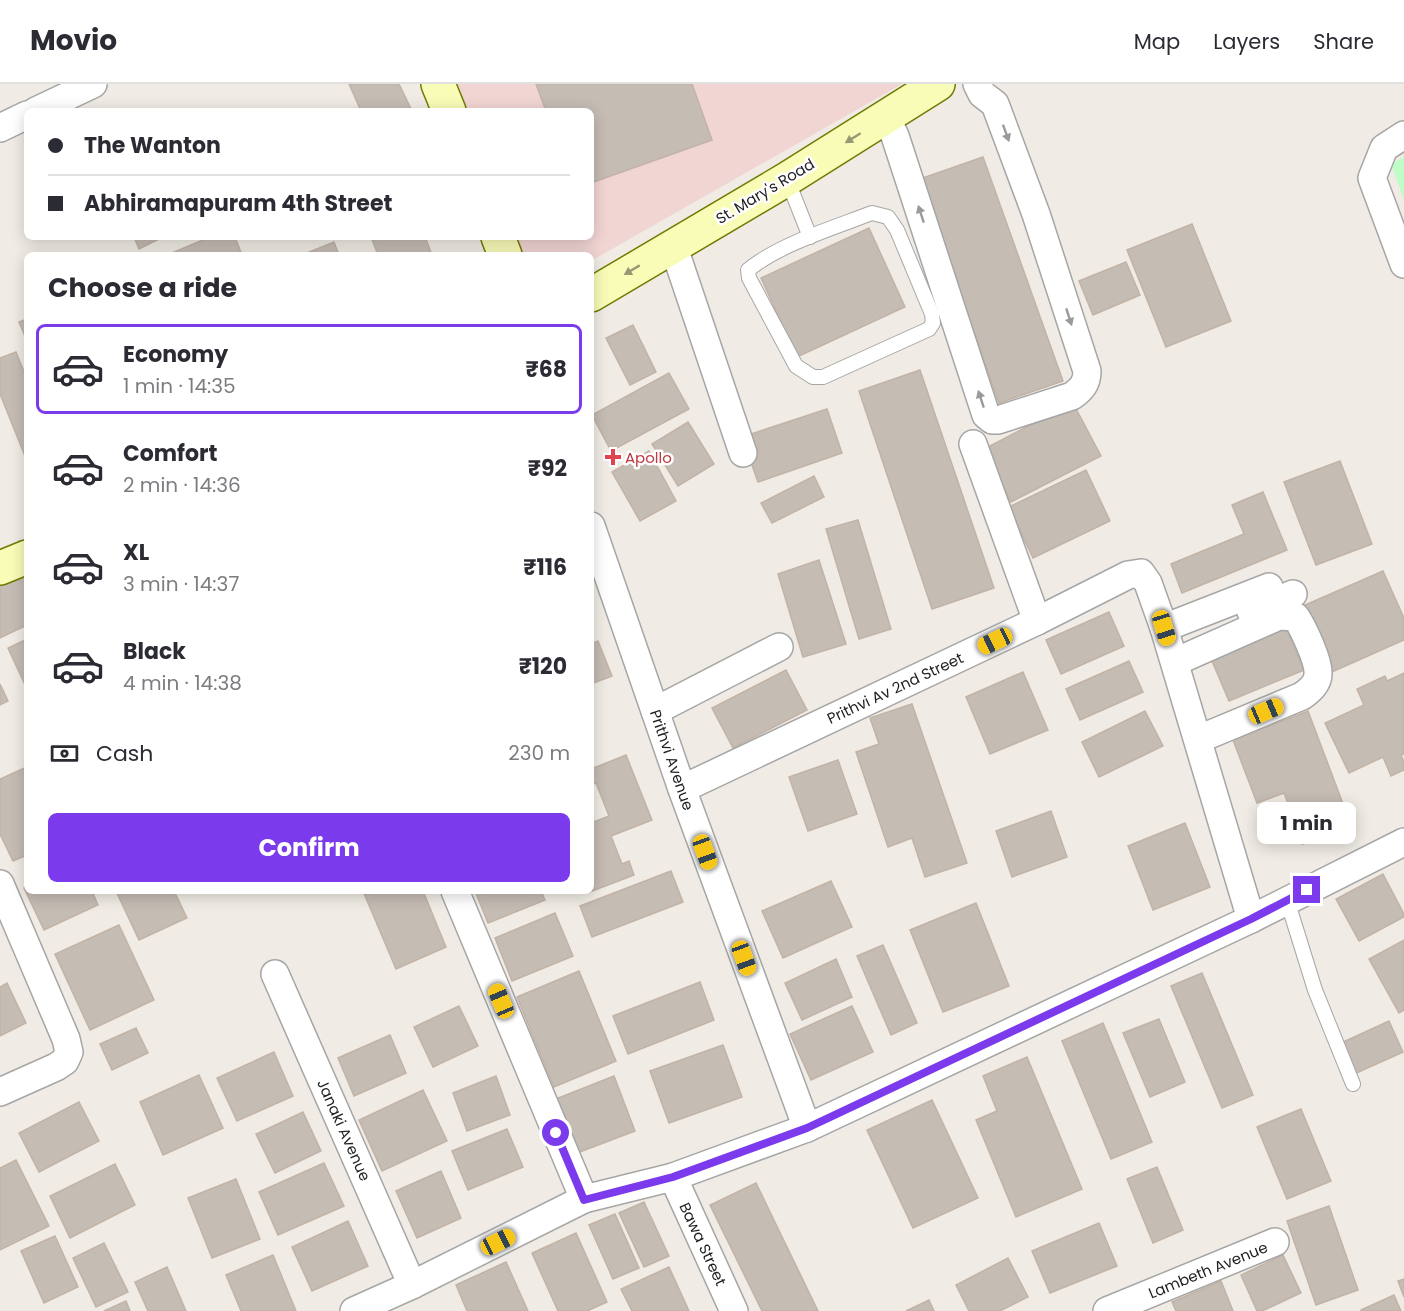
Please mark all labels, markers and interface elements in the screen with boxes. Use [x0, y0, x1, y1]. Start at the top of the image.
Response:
text: Movio [30, 21, 117, 60]
text: Map [1134, 27, 1180, 56]
text: Layers [1213, 27, 1280, 56]
text: Share [1313, 27, 1374, 56]
one-way arrow [1001, 124, 1011, 142]
text: The Wanton [84, 130, 221, 161]
one-way arrow [845, 133, 861, 144]
street label: St. Mary's Road [712, 153, 818, 229]
text: Abhiramapuram 4th Street [84, 188, 392, 219]
one-way arrow [915, 205, 925, 223]
one-way arrow [624, 265, 640, 276]
text: Choose a ride [48, 269, 237, 306]
one-way arrow [1065, 308, 1074, 326]
text: Economy [123, 339, 228, 370]
icon: car [51, 342, 105, 396]
text: ₹68 [526, 354, 567, 385]
text: 1 min · 14:35 [123, 372, 236, 400]
one-way arrow [976, 390, 986, 408]
text: Comfort [123, 438, 217, 469]
icon: car [51, 441, 105, 495]
place label: Apollo [625, 447, 672, 468]
marker: Apollo [606, 450, 620, 464]
text: ₹92 [528, 453, 567, 484]
text: 2 min · 14:36 [123, 471, 241, 499]
text: XL [123, 537, 149, 568]
icon: car [51, 540, 105, 594]
text: ₹116 [523, 552, 567, 583]
text: 3 min · 14:37 [123, 570, 239, 598]
car [1150, 608, 1178, 648]
car [975, 625, 1015, 657]
text: Black [123, 636, 186, 667]
icon: car [51, 639, 105, 693]
street label: Prithvi Av 2nd Street [824, 647, 966, 729]
text: ₹120 [519, 651, 567, 682]
text: 4 min · 14:38 [123, 669, 242, 697]
car [1246, 696, 1286, 726]
street label: Prithvi Avenue [645, 707, 699, 813]
icon: cash [48, 737, 81, 770]
text: Cash [96, 738, 153, 769]
text: 230 m [508, 739, 570, 767]
callout: 1 min [1258, 803, 1356, 845]
text: 1 min [1280, 809, 1333, 837]
button: Confirm [48, 813, 570, 882]
car [690, 832, 720, 872]
route end [1293, 876, 1320, 903]
car [729, 938, 759, 978]
car [486, 981, 516, 1021]
street label: Janaki Avenue [312, 1076, 376, 1184]
route start [542, 1119, 569, 1146]
street label: Bawa Street [675, 1199, 731, 1289]
car [478, 1226, 518, 1258]
street label: Lambeth Avenue [1145, 1236, 1271, 1304]

